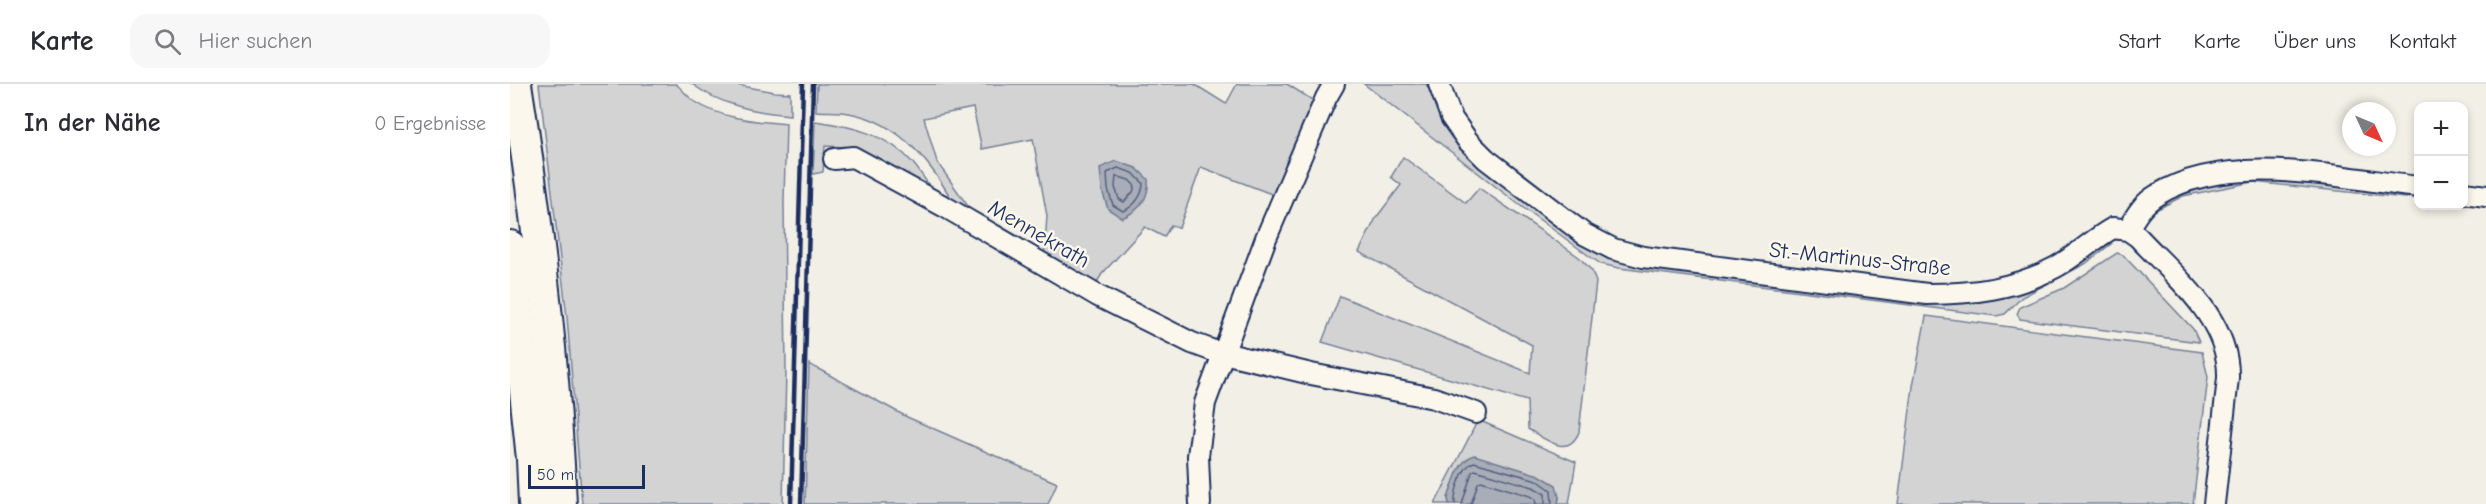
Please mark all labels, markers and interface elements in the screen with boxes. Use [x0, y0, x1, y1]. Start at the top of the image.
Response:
search box [130, 14, 550, 68]
text: Karte [30, 25, 94, 57]
icon: search [151, 25, 184, 58]
text: Hier suchen [199, 28, 313, 54]
text: Start [2118, 29, 2161, 53]
text: Karte [2194, 29, 2240, 53]
text: Über uns [2273, 29, 2356, 53]
text: Kontakt [2389, 29, 2456, 53]
north arrow [2342, 102, 2396, 156]
map controls [2414, 102, 2468, 210]
button: + [2414, 102, 2468, 156]
text: In der Nähe [24, 108, 161, 138]
text: 0 Ergebnisse [374, 112, 486, 135]
button: − [2414, 156, 2468, 210]
street label: Mennekrath [983, 194, 1095, 274]
street label: St.-Martinus-Straße [1768, 237, 1952, 281]
scale bar [528, 462, 645, 490]
text: 50 m [537, 466, 574, 484]

